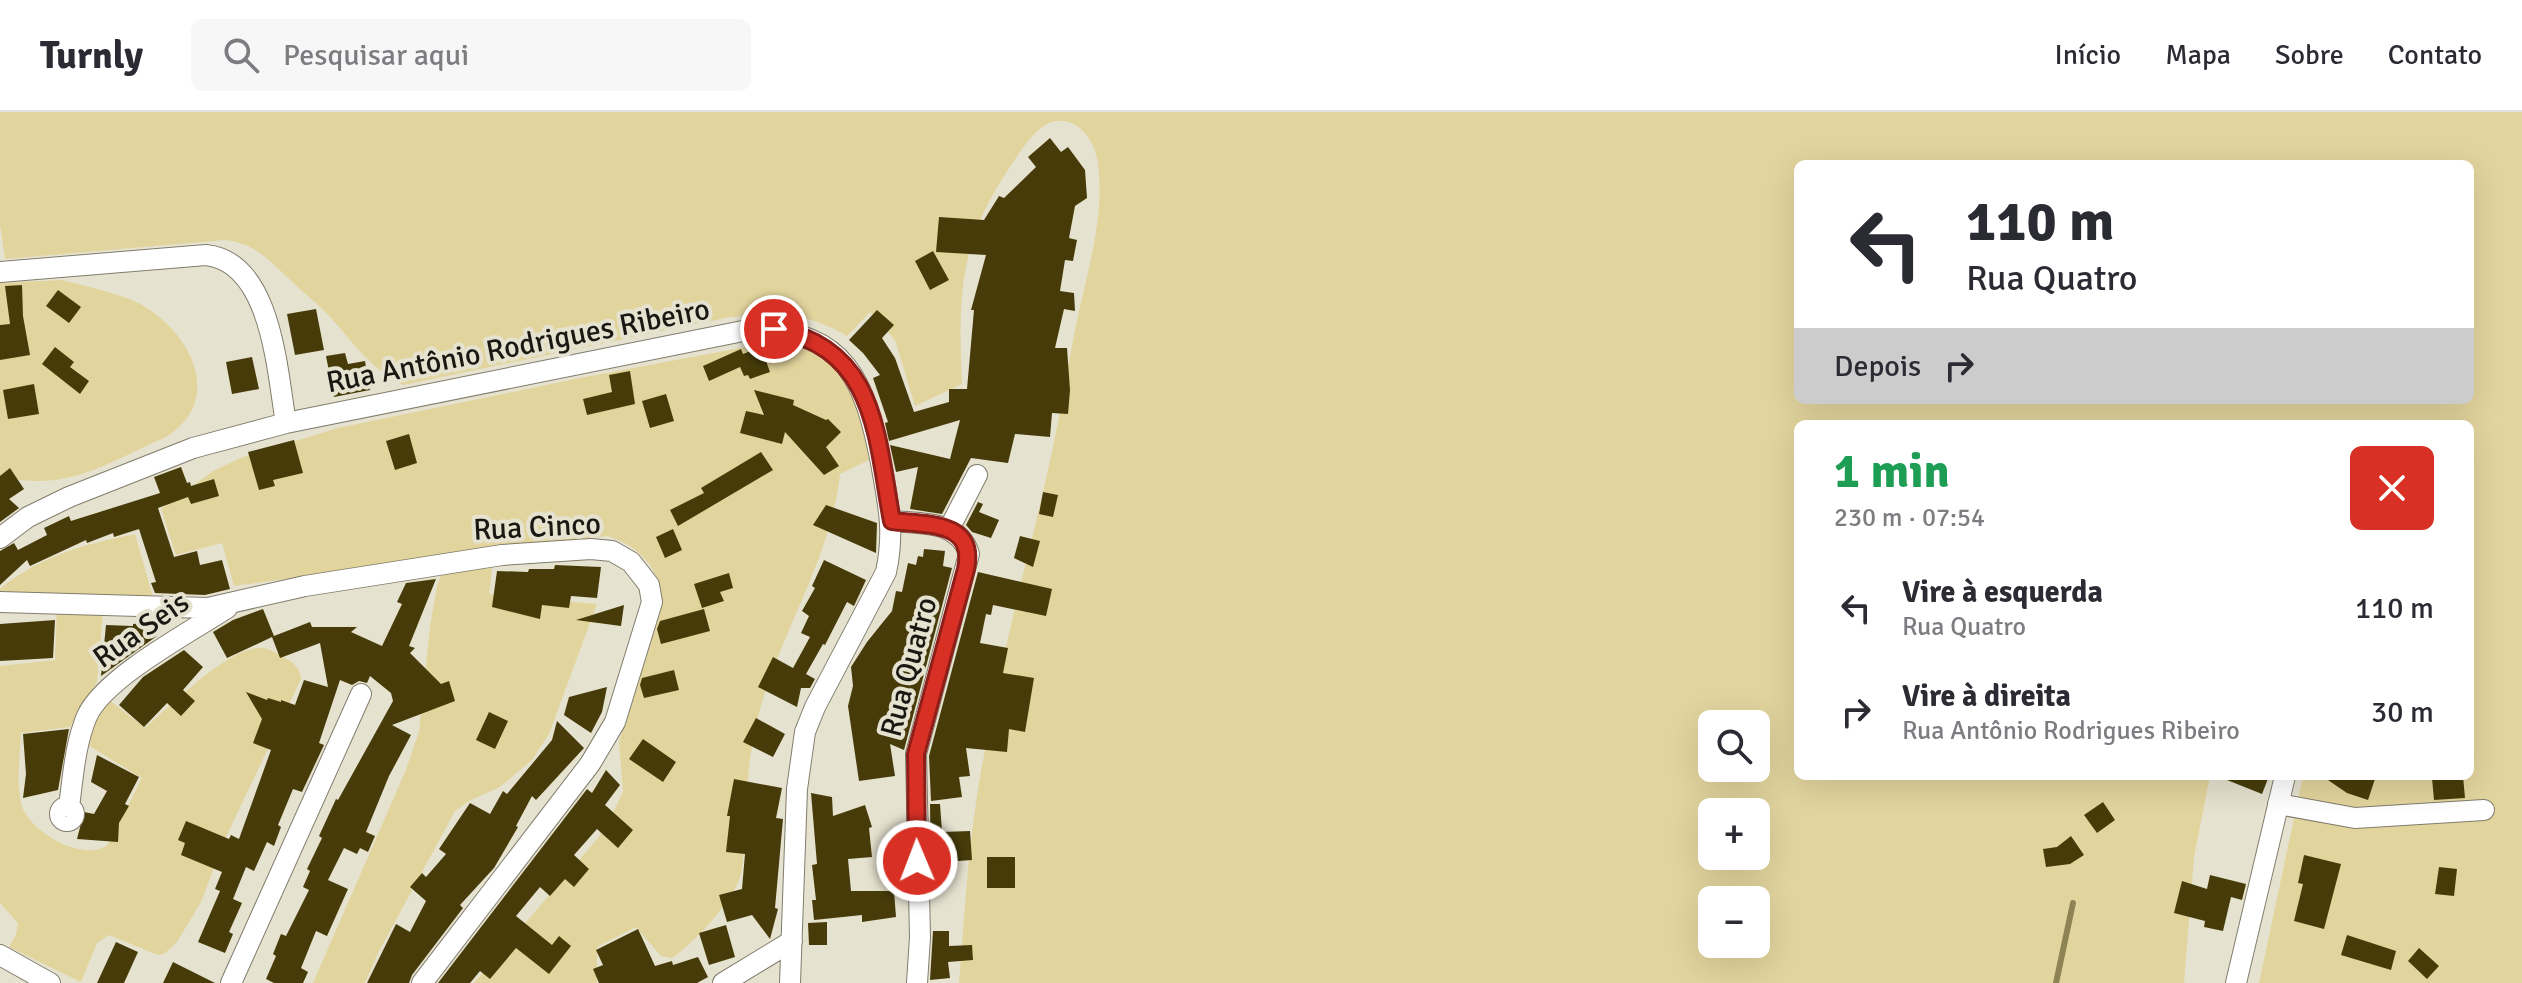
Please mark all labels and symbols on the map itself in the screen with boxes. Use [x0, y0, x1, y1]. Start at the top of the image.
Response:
street label: Rua Antônio Rodrigues Ribeiro [323, 291, 713, 401]
pin [740, 295, 808, 363]
street label: Rua Cinco [472, 505, 602, 549]
street label: Rua Seis [86, 584, 196, 676]
street label: Rua Quatro [873, 593, 945, 741]
position arrow [875, 819, 959, 903]

